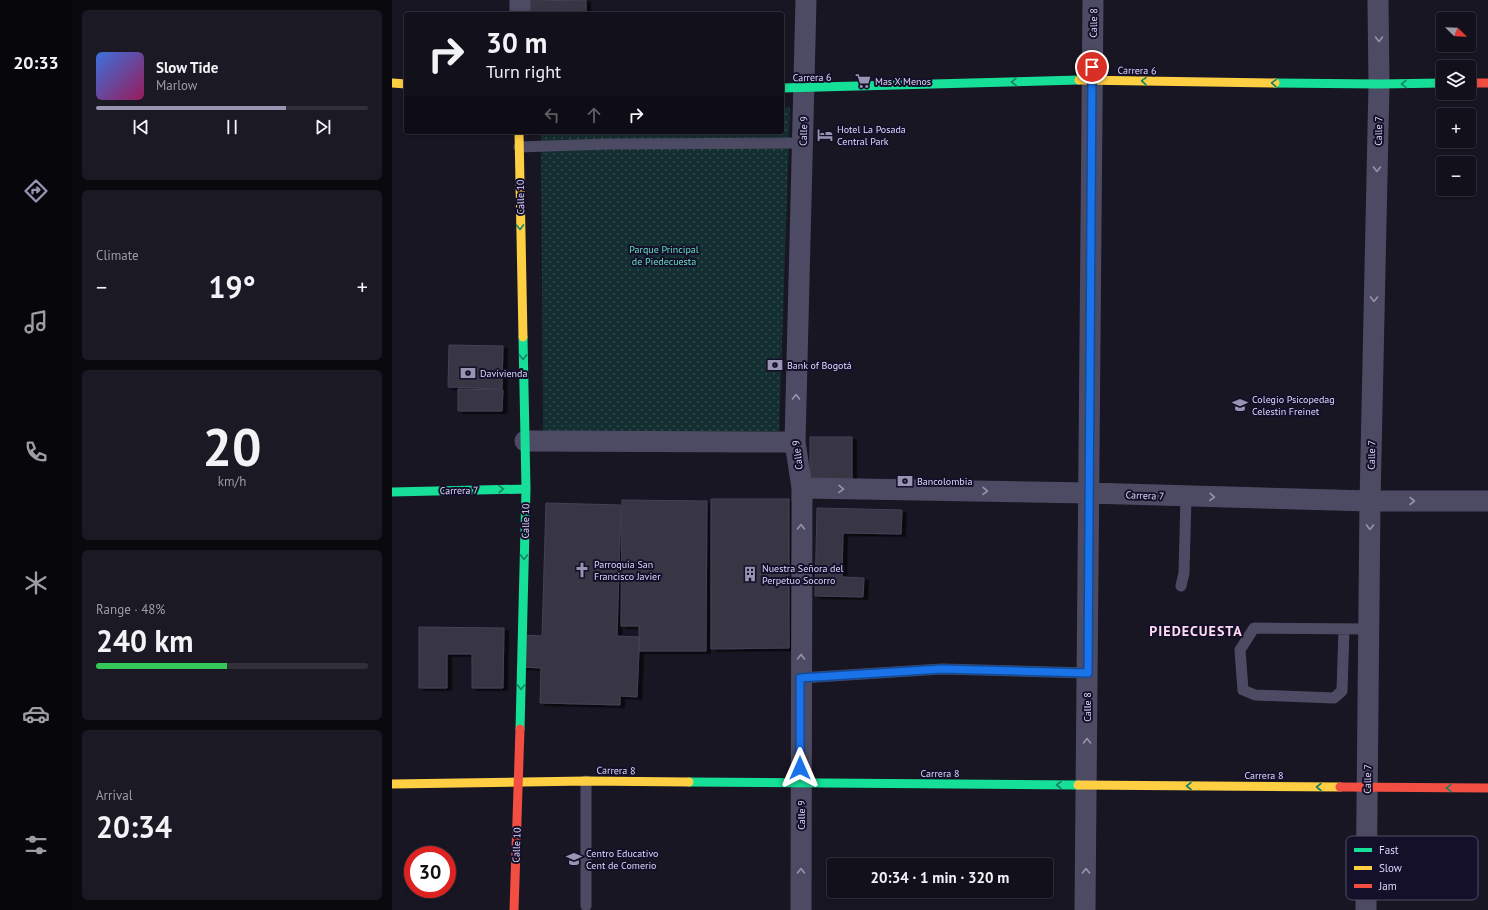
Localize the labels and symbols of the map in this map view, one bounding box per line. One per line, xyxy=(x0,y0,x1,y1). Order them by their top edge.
street label: Calle 8 xyxy=(1087,8,1100,38)
north arrow xyxy=(1436,12,1476,52)
one-way arrow xyxy=(1374,36,1383,42)
pin xyxy=(1075,50,1109,84)
street label: Carrera 6 xyxy=(1117,64,1157,77)
street label: Carrera 6 xyxy=(792,71,832,84)
supermarket icon: Mas X Menos xyxy=(854,72,872,90)
place label: Mas X Menos xyxy=(875,75,931,88)
one-way arrow xyxy=(1141,77,1147,85)
one-way arrow xyxy=(1011,78,1017,87)
one-way arrow xyxy=(1271,79,1277,87)
one-way arrow xyxy=(1401,80,1407,88)
street label: Calle 9 xyxy=(796,116,811,146)
street label: Calle 7 xyxy=(1372,116,1385,146)
place label: Hotel La Posada Central Park xyxy=(837,123,906,148)
hotel icon: Hotel La Posada Central Park xyxy=(816,126,834,144)
one-way arrow xyxy=(1373,166,1381,172)
street label: Calle 10 xyxy=(514,179,527,215)
one-way arrow xyxy=(516,224,525,230)
park label: Parque Principal de Piedecuesta xyxy=(629,243,699,268)
one-way arrow xyxy=(1370,296,1378,302)
one-way arrow xyxy=(519,354,527,360)
bank icon: Bank of Bogotá xyxy=(766,356,784,374)
place label: Bank of Bogotá xyxy=(787,359,852,372)
bank icon: Davivienda xyxy=(459,364,477,382)
place label: Davivienda xyxy=(480,367,527,380)
place label: Colegio Psicopedag Celestin Freinet xyxy=(1252,393,1335,418)
one-way arrow xyxy=(792,394,800,400)
school or university icon: Colegio Psicopedag Celestin Freinet xyxy=(1231,396,1249,414)
street label: Calle 9 xyxy=(789,439,806,470)
street label: Calle 7 xyxy=(1365,440,1378,470)
bank icon: Bancolombia xyxy=(896,472,914,490)
place label: Bancolombia xyxy=(917,475,972,488)
street label: Carrera 7 xyxy=(439,484,479,497)
one-way arrow xyxy=(838,484,844,493)
one-way arrow xyxy=(498,485,504,493)
one-way arrow xyxy=(982,487,988,495)
street label: Carrera 7 xyxy=(1125,488,1165,503)
one-way arrow xyxy=(1209,492,1215,501)
one-way arrow xyxy=(1409,497,1415,505)
street label: Calle 10 xyxy=(519,503,532,539)
one-way arrow xyxy=(797,524,805,530)
one-way arrow xyxy=(1366,524,1374,530)
one-way arrow xyxy=(520,554,528,560)
place label: Parroquia San Francisco Javier xyxy=(594,558,661,583)
church icon: Parroquia San Francisco Javier xyxy=(573,561,591,579)
place label: Nuestra Señora del Perpetuo Socorro xyxy=(762,562,844,587)
building icon: Nuestra Señora del Perpetuo Socorro xyxy=(741,565,759,583)
district label: PIEDECUESTA xyxy=(1149,622,1243,640)
one-way arrow xyxy=(797,654,805,660)
one-way arrow xyxy=(517,684,525,690)
street label: Calle 8 xyxy=(1081,692,1094,722)
one-way arrow xyxy=(1083,738,1091,744)
position arrow xyxy=(779,747,821,789)
street label: Carrera 8 xyxy=(596,764,636,777)
street label: Calle 7 xyxy=(1361,764,1374,794)
street label: Carrera 8 xyxy=(921,767,959,780)
street label: Carrera 8 xyxy=(1245,769,1283,782)
one-way arrow xyxy=(1056,781,1062,789)
one-way arrow xyxy=(1186,782,1192,790)
one-way arrow xyxy=(1316,783,1322,791)
one-way arrow xyxy=(1446,784,1452,792)
street label: Calle 9 xyxy=(795,800,808,830)
street label: Calle 10 xyxy=(509,827,524,863)
legend xyxy=(1346,836,1478,900)
text: Fast xyxy=(1379,843,1399,857)
speed limit sign: 30 xyxy=(404,846,456,898)
place label: Centro Educativo Cent de Comerio xyxy=(586,847,658,872)
school or university icon: Centro Educativo Cent de Comerio xyxy=(565,850,583,868)
text: Slow xyxy=(1379,861,1402,875)
one-way arrow xyxy=(797,868,805,874)
one-way arrow xyxy=(1082,868,1090,874)
text: Jam xyxy=(1378,879,1397,893)

